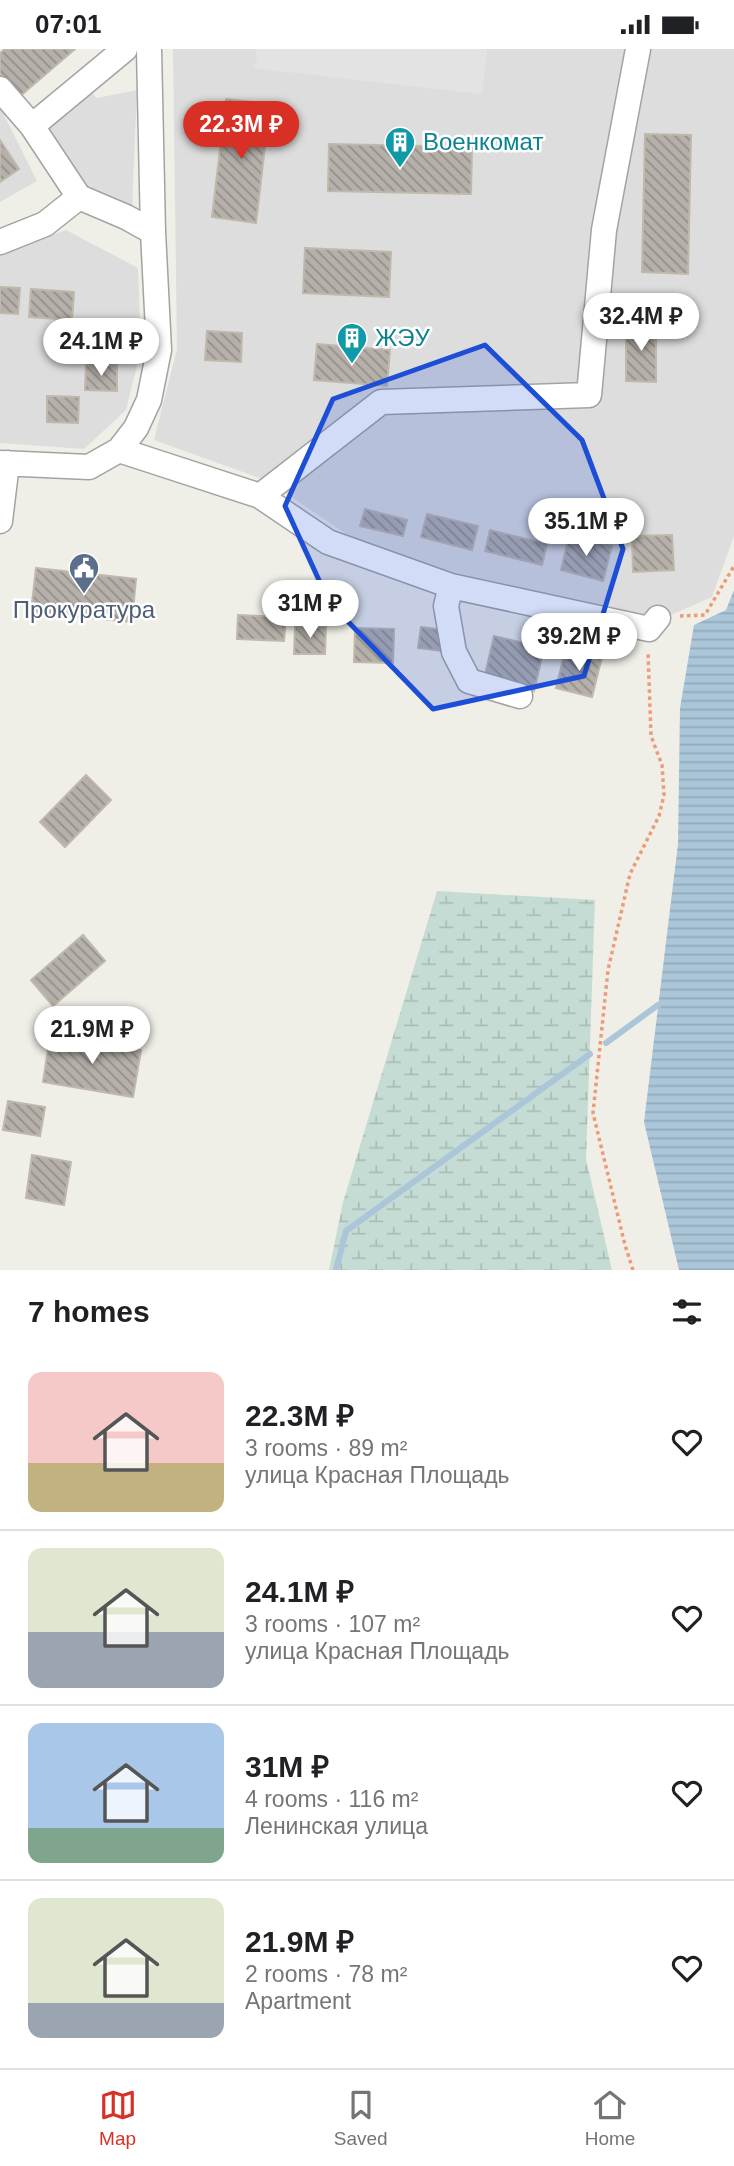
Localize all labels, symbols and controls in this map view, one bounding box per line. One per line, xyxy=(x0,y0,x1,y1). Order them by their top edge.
text: 07:01 xyxy=(35,9,102,39)
pin: 22.3M ₽ xyxy=(176,101,306,161)
text: 22.3M ₽ xyxy=(199,111,283,137)
building icon: Военкомат xyxy=(383,125,417,169)
place label: Военкомат xyxy=(423,128,543,155)
pin: 32.4M ₽ xyxy=(576,293,706,353)
text: 32.4M ₽ xyxy=(599,303,683,329)
pin: 24.1M ₽ xyxy=(36,319,166,378)
building icon: ЖЭУ xyxy=(335,321,369,365)
place label: ЖЭУ xyxy=(375,324,430,351)
text: 24.1M ₽ xyxy=(59,328,143,354)
pin: 35.1M ₽ xyxy=(521,498,651,558)
text: 35.1M ₽ xyxy=(544,508,628,534)
public building icon: Прокуратура xyxy=(67,551,101,595)
pin: 31M ₽ xyxy=(261,581,359,640)
text: 31M ₽ xyxy=(278,590,342,616)
place label: Прокуратура xyxy=(13,596,156,623)
pin: 39.2M ₽ xyxy=(514,613,644,673)
text: 39.2M ₽ xyxy=(537,623,621,649)
pin: 21.9M ₽ xyxy=(27,1007,157,1066)
text: 21.9M ₽ xyxy=(50,1016,134,1042)
icon: filters xyxy=(668,1293,706,1331)
text: 7 homes xyxy=(28,1295,150,1328)
text: 22.3M ₽ xyxy=(245,1399,354,1432)
icon: home xyxy=(84,1400,168,1484)
icon: heart xyxy=(668,1423,706,1461)
text: 3 rooms · 89 m² xyxy=(245,1435,407,1461)
text: улица Красная Площадь xyxy=(245,1462,510,1488)
text: 24.1M ₽ xyxy=(245,1575,354,1608)
icon: home xyxy=(84,1576,168,1660)
icon: heart xyxy=(668,1599,706,1637)
text: 3 rooms · 107 m² xyxy=(245,1611,420,1637)
text: улица Красная Площадь xyxy=(245,1638,510,1664)
text: 31M ₽ xyxy=(245,1750,329,1783)
icon: home xyxy=(84,1751,168,1835)
icon: heart xyxy=(668,1774,706,1812)
text: 4 rooms · 116 m² xyxy=(245,1786,418,1812)
text: Ленинская улица xyxy=(245,1813,428,1839)
text: 21.9M ₽ xyxy=(245,1925,354,1958)
icon: home xyxy=(84,1926,168,2010)
icon: heart xyxy=(668,1949,706,1987)
text: 2 rooms · 78 m² xyxy=(245,1961,407,1987)
text: Apartment xyxy=(245,1988,351,2014)
tab: Map xyxy=(99,2086,137,2150)
tab: Saved xyxy=(334,2086,388,2150)
tab: Home xyxy=(585,2086,635,2150)

